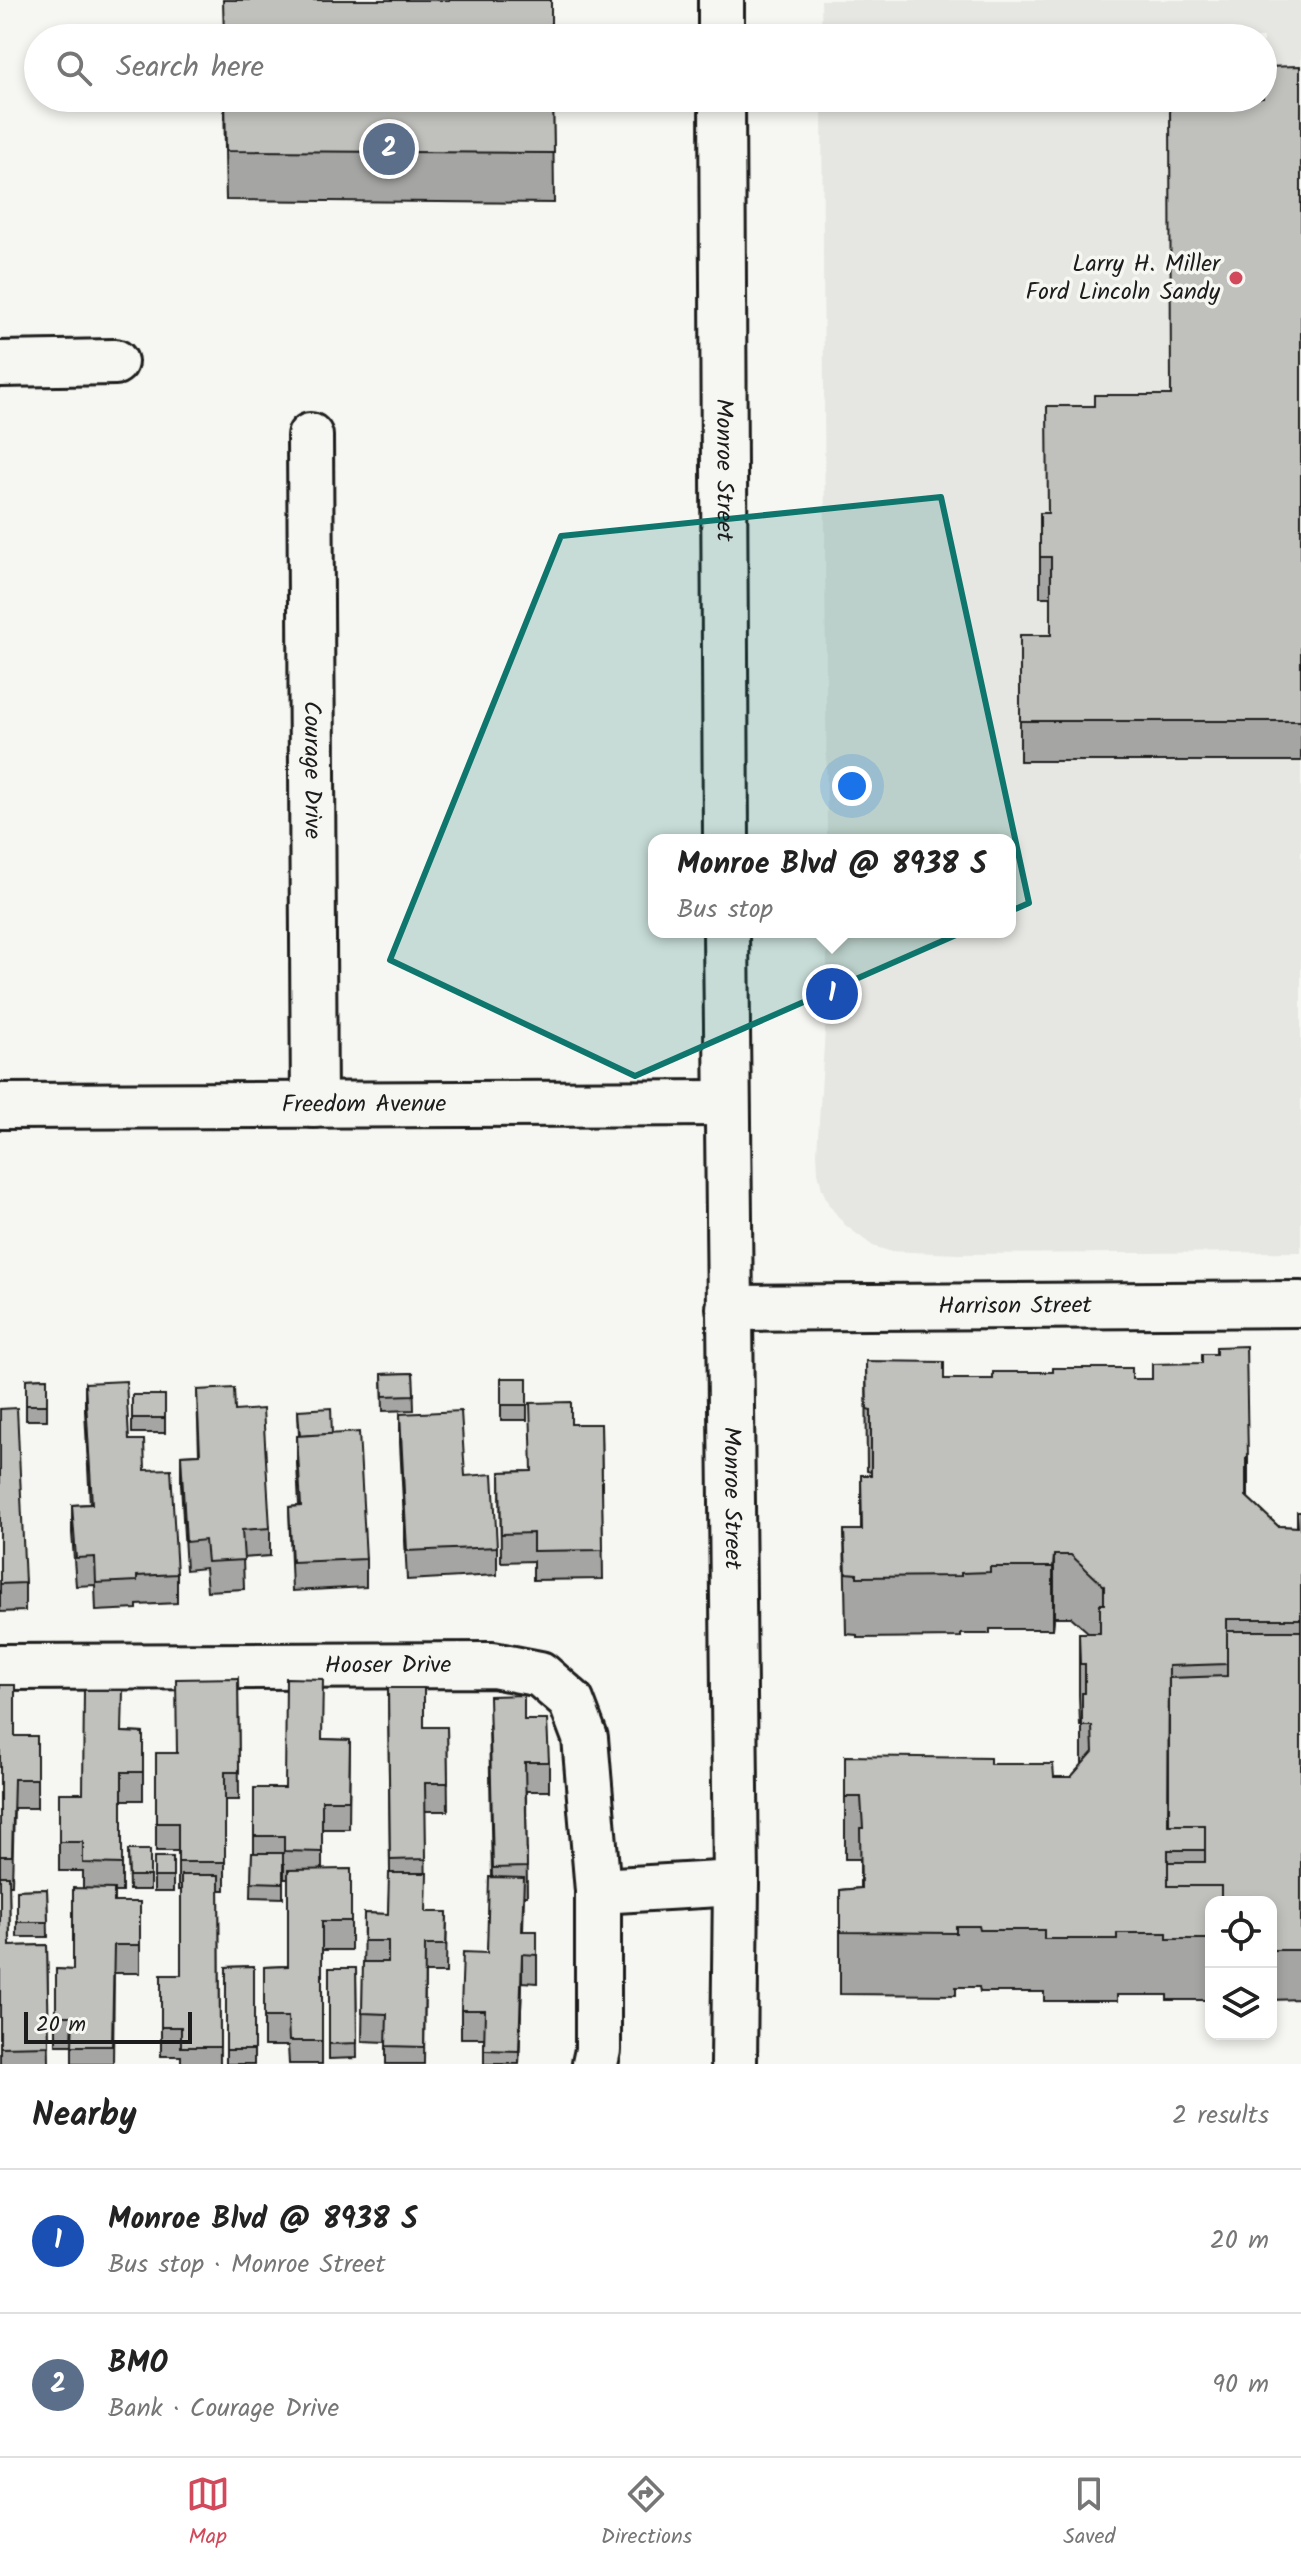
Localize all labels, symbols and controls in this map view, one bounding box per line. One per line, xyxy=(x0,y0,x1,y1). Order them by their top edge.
search box xyxy=(24,24,1277,112)
text: Search here xyxy=(116,44,264,92)
icon: search xyxy=(52,46,96,90)
pin: 2 xyxy=(363,119,415,179)
place label: Larry H. Miller Ford Lincoln Sandy xyxy=(1026,245,1222,312)
marker: Larry H. Miller Ford Lincoln Sandy xyxy=(1227,269,1245,287)
street label: Monroe Street xyxy=(704,398,744,542)
street label: Courage Drive xyxy=(292,701,332,839)
your location xyxy=(832,766,872,806)
popup xyxy=(648,834,1016,938)
text: Monroe Blvd @ 8938 S xyxy=(677,841,987,889)
text: Bus stop xyxy=(677,889,773,931)
pin: 1 xyxy=(806,964,858,1024)
street label: Freedom Avenue xyxy=(282,1085,446,1124)
street label: Harrison Street xyxy=(938,1286,1093,1326)
street label: Monroe Street xyxy=(712,1426,752,1570)
street label: Hooser Drive xyxy=(325,1646,452,1685)
map controls xyxy=(1205,1896,1277,2040)
button: locate xyxy=(1205,1896,1277,1968)
button: layers xyxy=(1205,1968,1277,2040)
scale bar xyxy=(24,2008,192,2044)
text: 20 m xyxy=(36,2008,86,2043)
text: Nearby xyxy=(32,2089,137,2143)
text: 2 results xyxy=(1172,2095,1269,2137)
text: Monroe Blvd @ 8938 S xyxy=(108,2196,418,2244)
text: 1 xyxy=(54,2220,62,2262)
text: 20 m xyxy=(1210,2220,1269,2262)
text: Bus stop · Monroe Street xyxy=(108,2244,386,2286)
text: BMO xyxy=(108,2340,168,2388)
text: 2 xyxy=(50,2364,66,2406)
text: 90 m xyxy=(1212,2364,1269,2406)
text: Bank · Courage Drive xyxy=(108,2388,339,2430)
tab: Map xyxy=(186,2472,230,2555)
tab: Directions xyxy=(601,2472,692,2555)
tab: Saved xyxy=(1063,2472,1115,2555)

